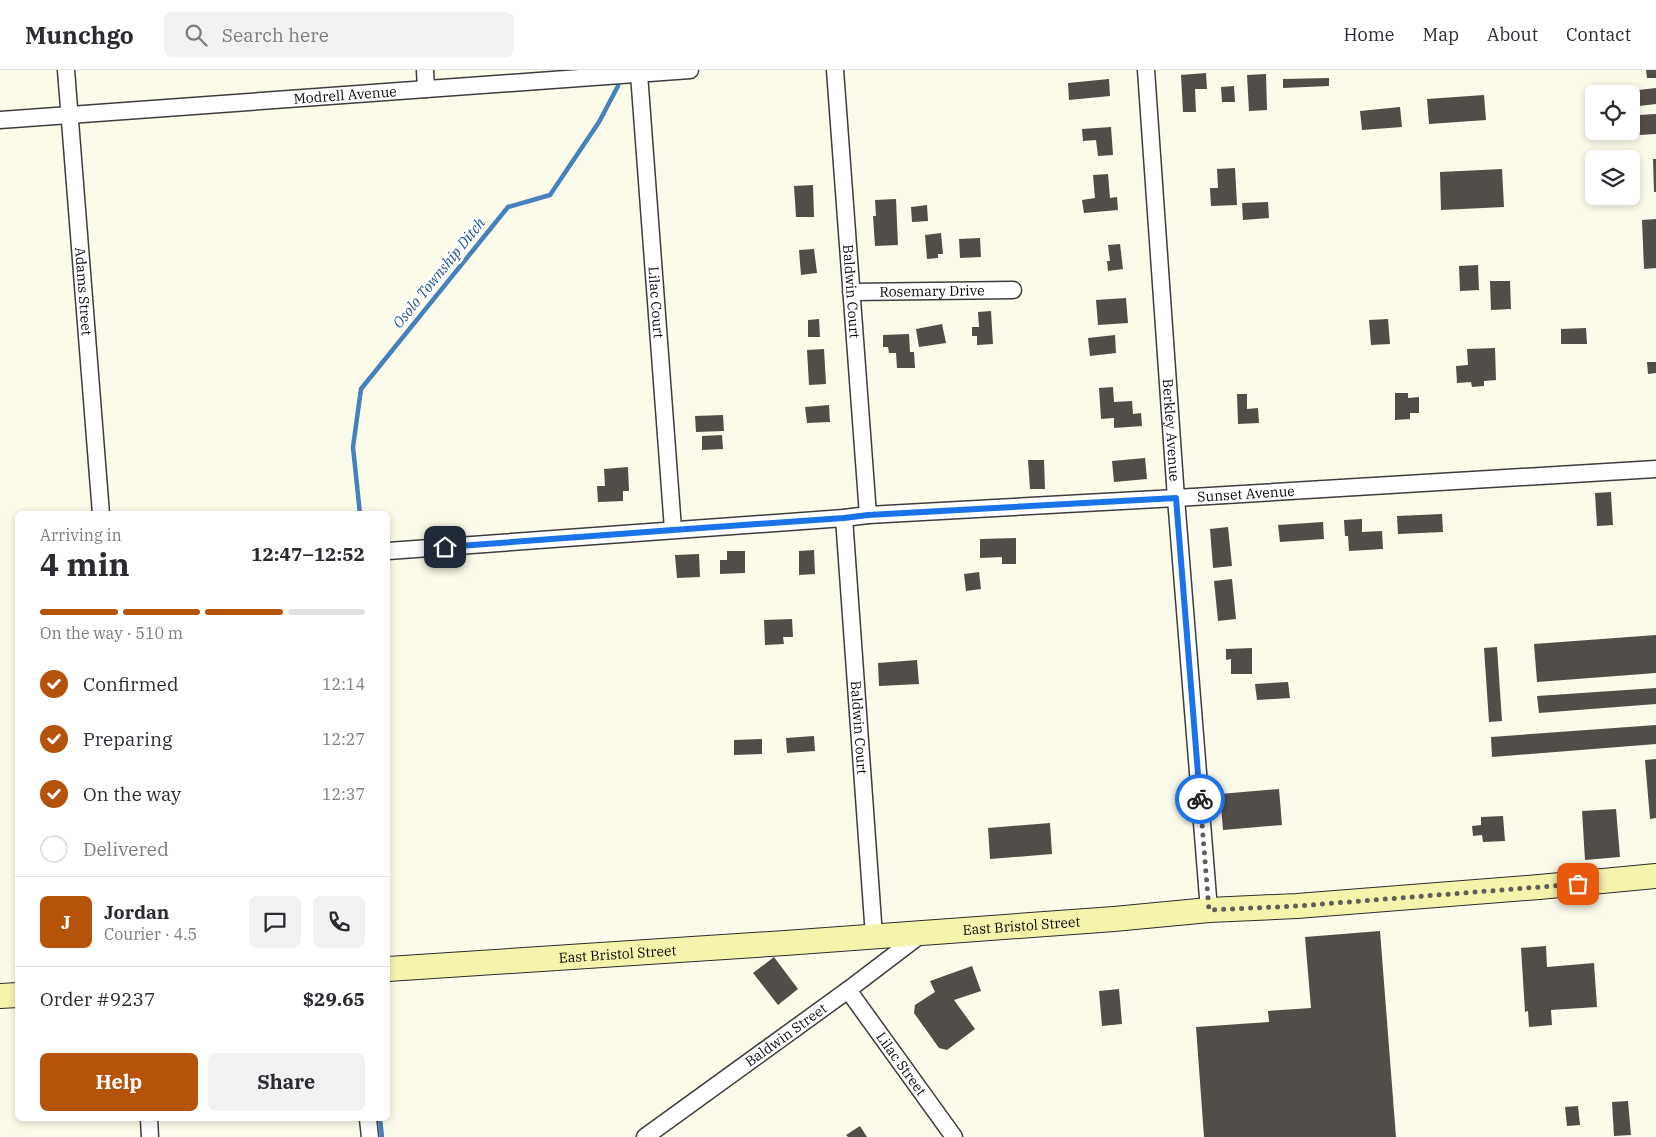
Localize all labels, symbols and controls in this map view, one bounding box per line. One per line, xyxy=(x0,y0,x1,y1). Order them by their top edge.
search box xyxy=(164,12,514,57)
text: Munchgo xyxy=(25,19,134,51)
icon: search xyxy=(182,21,210,49)
text: Search here xyxy=(222,23,329,47)
text: Home xyxy=(1343,23,1395,46)
text: Map xyxy=(1423,23,1459,46)
text: About xyxy=(1487,23,1538,46)
text: Contact xyxy=(1566,23,1631,46)
street label: Modrell Avenue xyxy=(293,82,397,108)
map controls xyxy=(1585,85,1640,205)
button: locate xyxy=(1585,85,1640,140)
button: layers xyxy=(1585,150,1640,205)
water label: Osolo Township Ditch xyxy=(388,213,489,332)
street label: Baldwin Court xyxy=(839,244,864,339)
street label: Adams Street xyxy=(71,246,96,336)
street label: Lilac Court xyxy=(644,266,668,339)
street label: Rosemary Drive xyxy=(879,281,985,301)
street label: Berkley Avenue xyxy=(1159,378,1184,482)
street label: Sunset Avenue xyxy=(1197,482,1295,506)
text: Arriving in xyxy=(40,525,122,545)
pin xyxy=(424,526,466,568)
icon: home xyxy=(431,533,459,561)
text: 12:47–12:52 xyxy=(251,542,365,566)
text: 4 min xyxy=(40,543,130,585)
text: On the way · 510 m xyxy=(40,623,183,643)
icon: check xyxy=(40,670,68,698)
text: Confirmed xyxy=(83,672,178,696)
text: 12:14 xyxy=(322,674,365,694)
street label: Baldwin Court xyxy=(847,680,871,775)
icon: check xyxy=(40,725,68,753)
text: Preparing xyxy=(83,727,172,751)
text: 12:27 xyxy=(322,729,365,749)
courier xyxy=(1175,774,1225,824)
icon: check xyxy=(40,780,68,808)
text: On the way xyxy=(83,782,181,806)
text: 12:37 xyxy=(322,784,365,804)
icon: bike xyxy=(1186,785,1214,813)
text: Delivered xyxy=(83,837,169,861)
pin xyxy=(1557,863,1599,905)
icon: bag xyxy=(1564,870,1592,898)
button: chat xyxy=(249,896,301,948)
button: phone xyxy=(313,896,365,948)
text: Jordan xyxy=(104,900,169,924)
text: J xyxy=(61,910,71,934)
street label: East Bristol Street xyxy=(962,912,1081,939)
text: Courier · 4.5 xyxy=(104,924,197,944)
street label: East Bristol Street xyxy=(558,941,677,967)
text: Order #9237 xyxy=(40,987,155,1011)
text: $29.65 xyxy=(303,987,365,1011)
street label: Baldwin Street xyxy=(742,999,830,1071)
street label: Lilac Street xyxy=(872,1028,930,1099)
button: Help xyxy=(40,1053,198,1111)
button: Share xyxy=(208,1053,365,1111)

